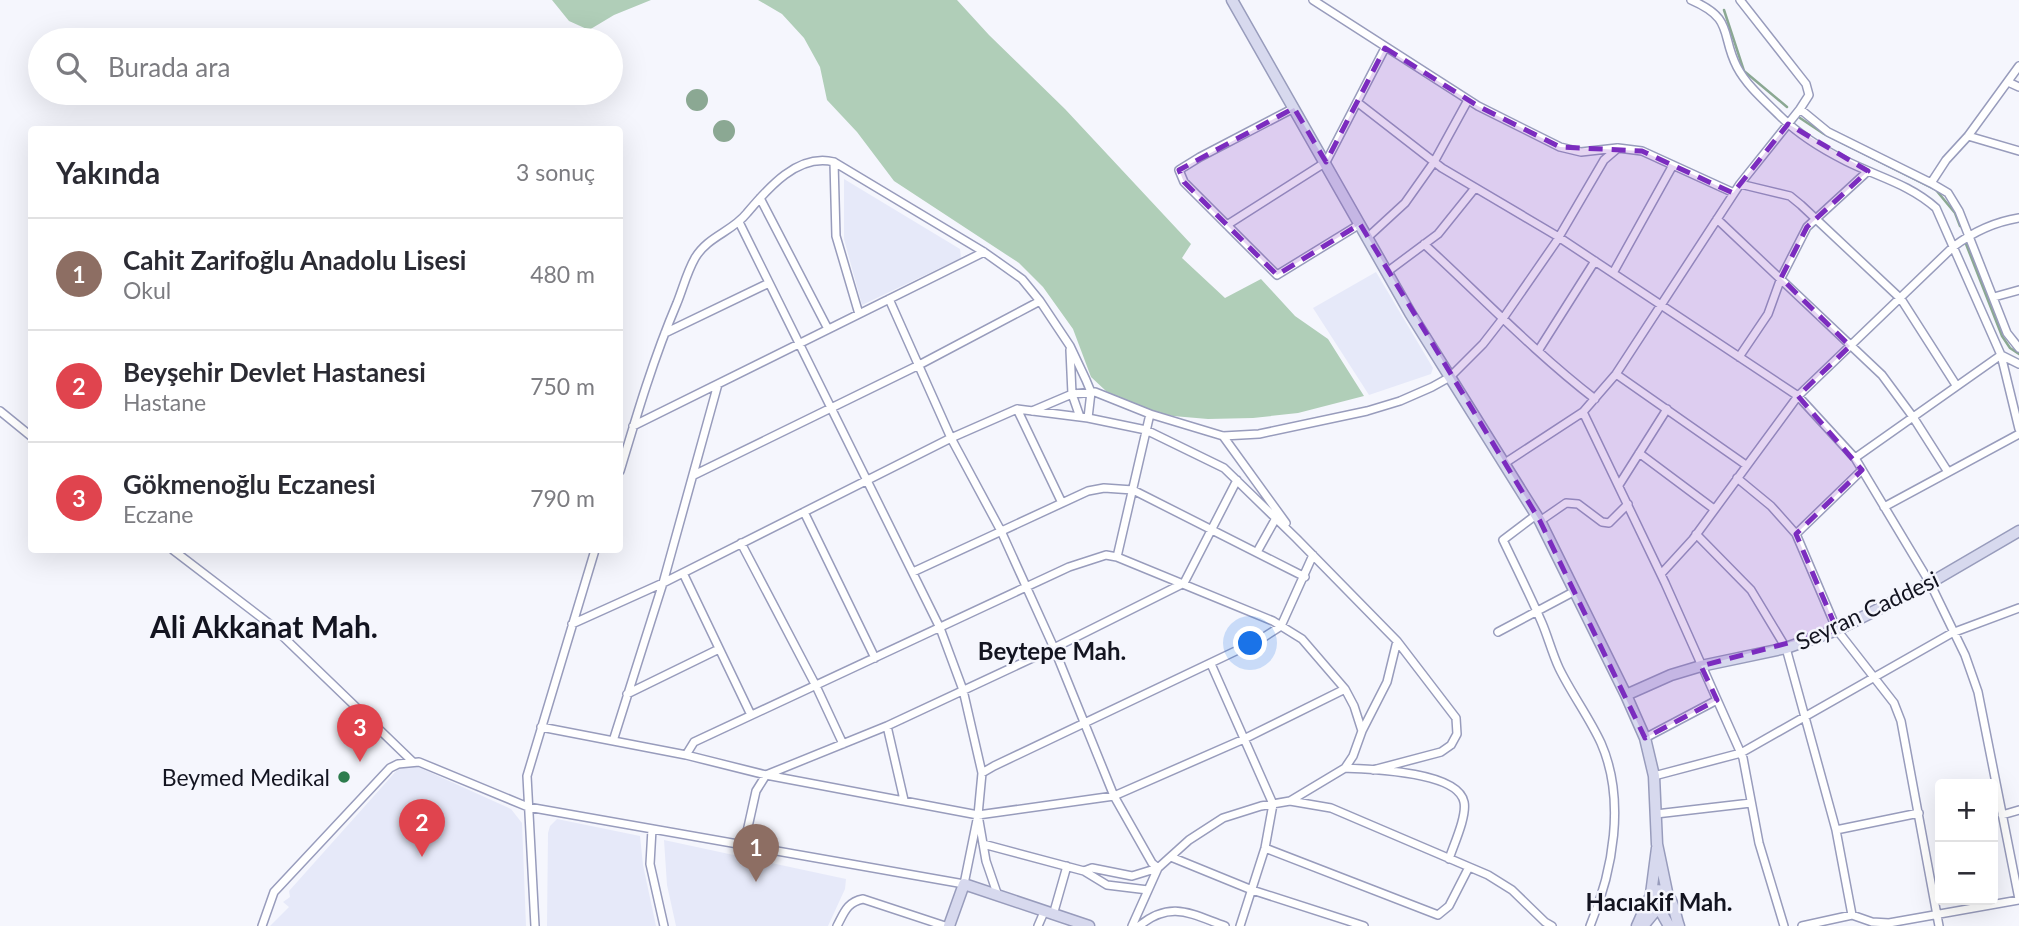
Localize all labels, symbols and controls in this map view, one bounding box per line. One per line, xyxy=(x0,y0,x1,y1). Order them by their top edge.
search box xyxy=(28,28,623,105)
icon: search xyxy=(52,48,90,86)
text: Burada ara xyxy=(108,51,230,83)
text: Yakında xyxy=(56,154,160,190)
text: 3 sonuç xyxy=(516,158,595,186)
text: Cahit Zarifoğlu Anadolu Lisesi xyxy=(123,244,466,276)
text: 1 xyxy=(72,260,86,288)
text: 480 m xyxy=(530,260,595,288)
text: Okul xyxy=(123,276,171,304)
text: Beyşehir Devlet Hastanesi xyxy=(123,356,426,388)
text: 2 xyxy=(72,372,86,400)
text: 750 m xyxy=(530,372,595,400)
text: Hastane xyxy=(123,388,206,416)
text: Gökmenoğlu Eczanesi xyxy=(123,468,376,500)
text: 3 xyxy=(72,484,86,512)
text: 790 m xyxy=(530,484,595,512)
text: Eczane xyxy=(123,500,194,528)
street label: Seyran Caddesi xyxy=(1791,565,1943,655)
district label: Ali Akkanat Mah. xyxy=(149,608,378,644)
your location xyxy=(1233,626,1267,660)
district label: Beytepe Mah. xyxy=(978,636,1126,665)
pin: 3 xyxy=(337,704,383,762)
place label: Beymed Medikal xyxy=(162,763,330,791)
marker: Beymed Medikal xyxy=(336,769,352,785)
map controls xyxy=(1935,779,1998,905)
button: + xyxy=(1935,779,1998,842)
pin: 2 xyxy=(399,799,445,857)
pin: 1 xyxy=(733,824,779,882)
button: − xyxy=(1935,842,1998,905)
district label: Hacıakif Mah. xyxy=(1586,887,1732,916)

